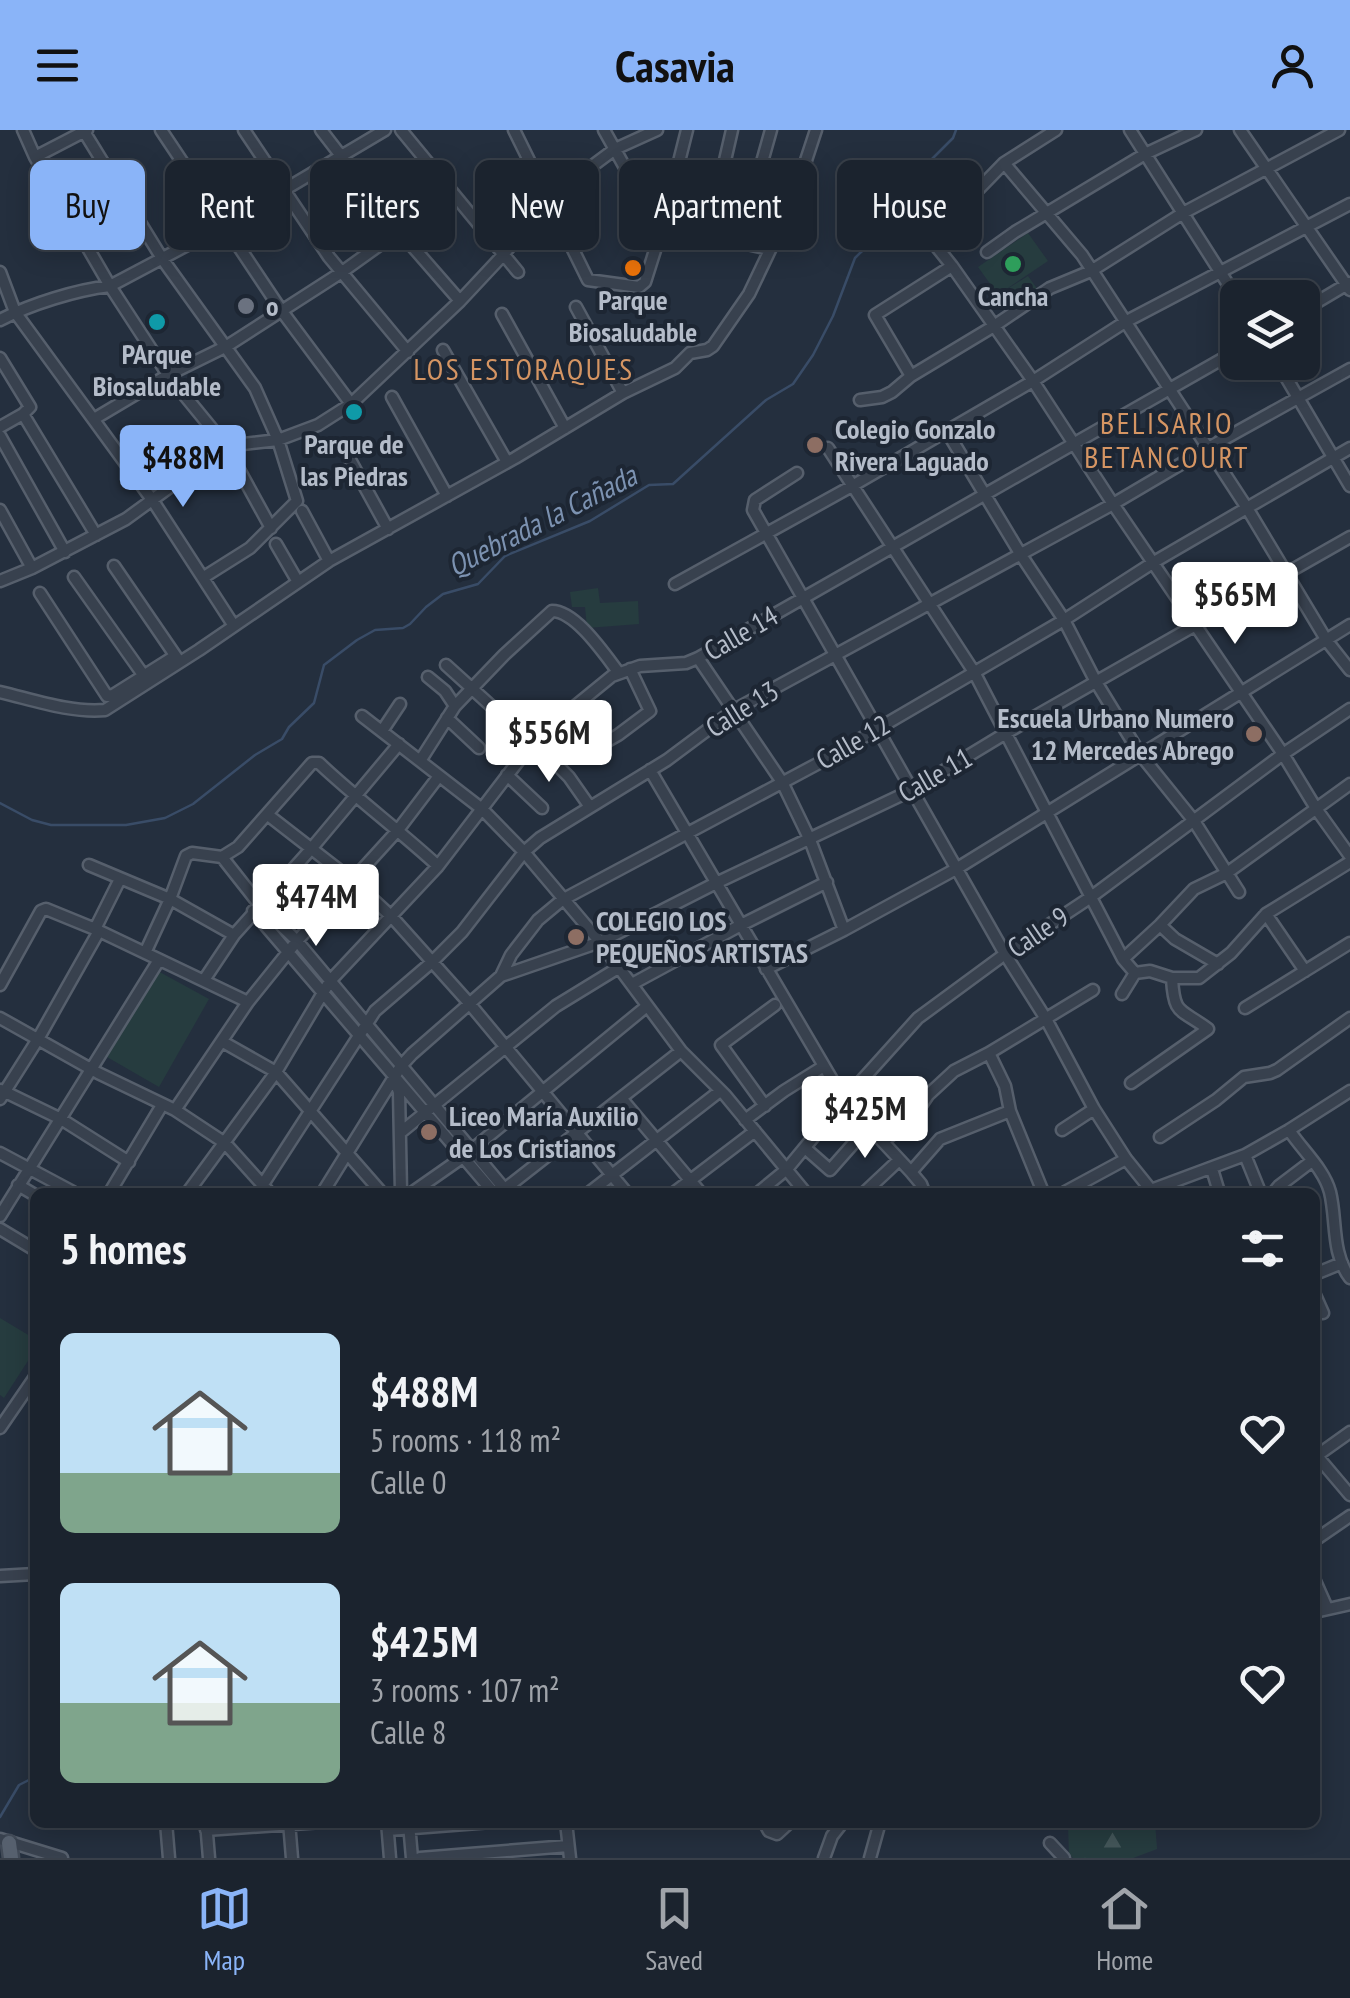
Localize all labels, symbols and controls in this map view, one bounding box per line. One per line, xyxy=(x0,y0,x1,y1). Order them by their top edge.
text: Casavia xyxy=(615,36,735,94)
icon: menu xyxy=(30,38,85,93)
icon: person xyxy=(1265,38,1320,93)
chip: Buy xyxy=(30,160,145,250)
chip: Rent xyxy=(165,160,290,250)
chip: Filters xyxy=(310,160,455,250)
chip: New xyxy=(475,160,599,250)
chip: Apartment xyxy=(619,160,817,250)
chip: House xyxy=(837,160,982,250)
marker: Cancha xyxy=(1002,253,1024,275)
marker: Parque Biosaludable xyxy=(622,257,644,279)
place label: Cancha xyxy=(978,277,1048,314)
map controls xyxy=(1220,280,1320,380)
button: layers xyxy=(1220,280,1320,380)
place label: Parque Biosaludable xyxy=(569,281,697,350)
place label: o xyxy=(266,287,278,324)
marker: o xyxy=(235,295,257,317)
marker: PArque Biosaludable xyxy=(146,311,168,333)
place label: PArque Biosaludable xyxy=(93,335,221,404)
district label: LOS ESTORAQUES xyxy=(414,349,634,388)
marker: Parque de las Piedras xyxy=(343,401,365,423)
district label: BELISARIO BETANCOURT xyxy=(1084,403,1250,476)
place label: Colegio Gonzalo Rivera Laguado xyxy=(835,410,995,479)
pin: $488M xyxy=(113,425,253,510)
place label: Parque de las Piedras xyxy=(300,425,408,494)
marker: Colegio Gonzalo Rivera Laguado xyxy=(804,434,826,456)
text: $488M xyxy=(142,436,224,478)
water label: Quebrada la Cañada xyxy=(440,454,644,584)
pin: $565M xyxy=(1165,562,1305,647)
text: $565M xyxy=(1194,573,1276,615)
street label: Calle 14 xyxy=(697,596,785,668)
street label: Calle 13 xyxy=(698,672,785,745)
place label: Escuela Urbano Numero 12 Mercedes Abrego xyxy=(998,699,1234,768)
pin: $556M xyxy=(479,700,619,785)
street label: Calle 12 xyxy=(809,706,896,777)
text: $556M xyxy=(508,711,590,753)
marker: Escuela Urbano Numero 12 Mercedes Abrego xyxy=(1243,723,1265,745)
street label: Calle 11 xyxy=(891,739,978,810)
pin: $474M xyxy=(246,864,386,949)
text: $474M xyxy=(275,875,357,917)
street label: Calle 9 xyxy=(1000,898,1076,966)
place label: COLEGIO LOS PEQUEÑOS ARTISTAS xyxy=(596,902,808,971)
marker: COLEGIO LOS PEQUEÑOS ARTISTAS xyxy=(565,926,587,948)
pin: $425M xyxy=(795,1076,935,1161)
text: $425M xyxy=(824,1087,906,1129)
place label: Liceo María Auxilio de Los Cristianos xyxy=(449,1097,638,1166)
marker: Liceo María Auxilio de Los Cristianos xyxy=(418,1121,440,1143)
text: 5 homes xyxy=(60,1221,187,1276)
icon: filters xyxy=(1235,1221,1290,1276)
text: $488M xyxy=(370,1364,478,1419)
icon: home xyxy=(140,1373,260,1493)
icon: heart xyxy=(1235,1406,1290,1461)
text: 5 rooms · 118 m² xyxy=(370,1419,561,1461)
text: Calle 0 xyxy=(370,1461,446,1503)
text: $425M xyxy=(370,1614,478,1669)
icon: home xyxy=(140,1623,260,1743)
icon: heart xyxy=(1235,1656,1290,1711)
text: 3 rooms · 107 m² xyxy=(370,1669,560,1711)
text: Calle 8 xyxy=(370,1711,446,1753)
tab: Map xyxy=(197,1881,252,1978)
tab: Saved xyxy=(645,1881,703,1978)
tab: Home xyxy=(1096,1881,1153,1978)

